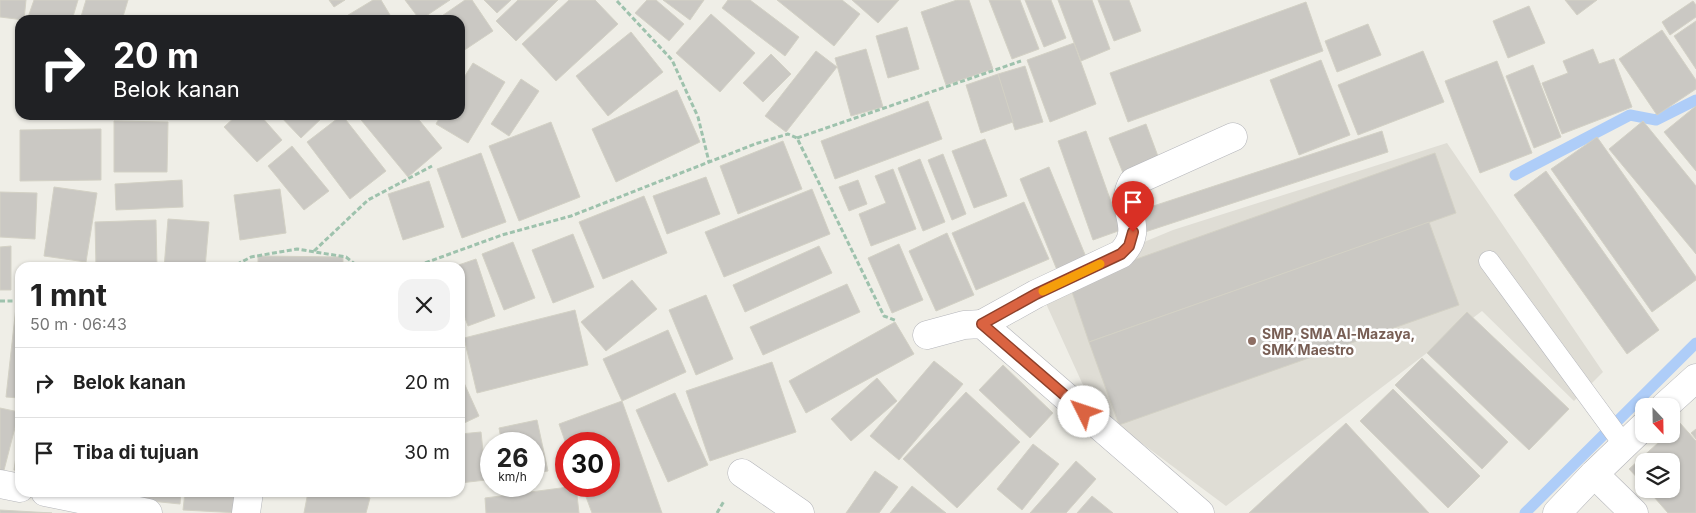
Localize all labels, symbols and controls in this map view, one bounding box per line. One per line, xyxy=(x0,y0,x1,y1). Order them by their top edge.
text: 20 m xyxy=(113,34,199,76)
icon: right xyxy=(30,35,95,100)
text: Belok kanan xyxy=(113,76,240,102)
pin xyxy=(1112,181,1154,232)
icon: arrive xyxy=(1119,188,1147,216)
text: 1 mnt xyxy=(30,277,107,313)
button: close xyxy=(398,279,450,331)
text: 50 m · 06:43 xyxy=(30,314,127,334)
place label: SMP, SMA Al-Mazaya, SMK Maestro xyxy=(1262,325,1415,358)
marker: SMP, SMA Al-Mazaya, SMK Maestro xyxy=(1246,335,1258,347)
icon: right xyxy=(30,369,58,397)
text: Belok kanan xyxy=(73,371,186,394)
text: 20 m xyxy=(404,371,450,394)
position arrow xyxy=(1057,385,1109,437)
north arrow xyxy=(1635,398,1680,442)
map controls xyxy=(1635,398,1680,498)
speed limit sign: 30 xyxy=(555,432,620,497)
icon: arrive xyxy=(30,439,58,467)
text: Tiba di tujuan xyxy=(73,441,199,464)
text: 30 m xyxy=(404,441,450,464)
text: 26 xyxy=(497,443,528,473)
button: layers xyxy=(1635,453,1680,498)
text: km/h xyxy=(498,469,527,484)

